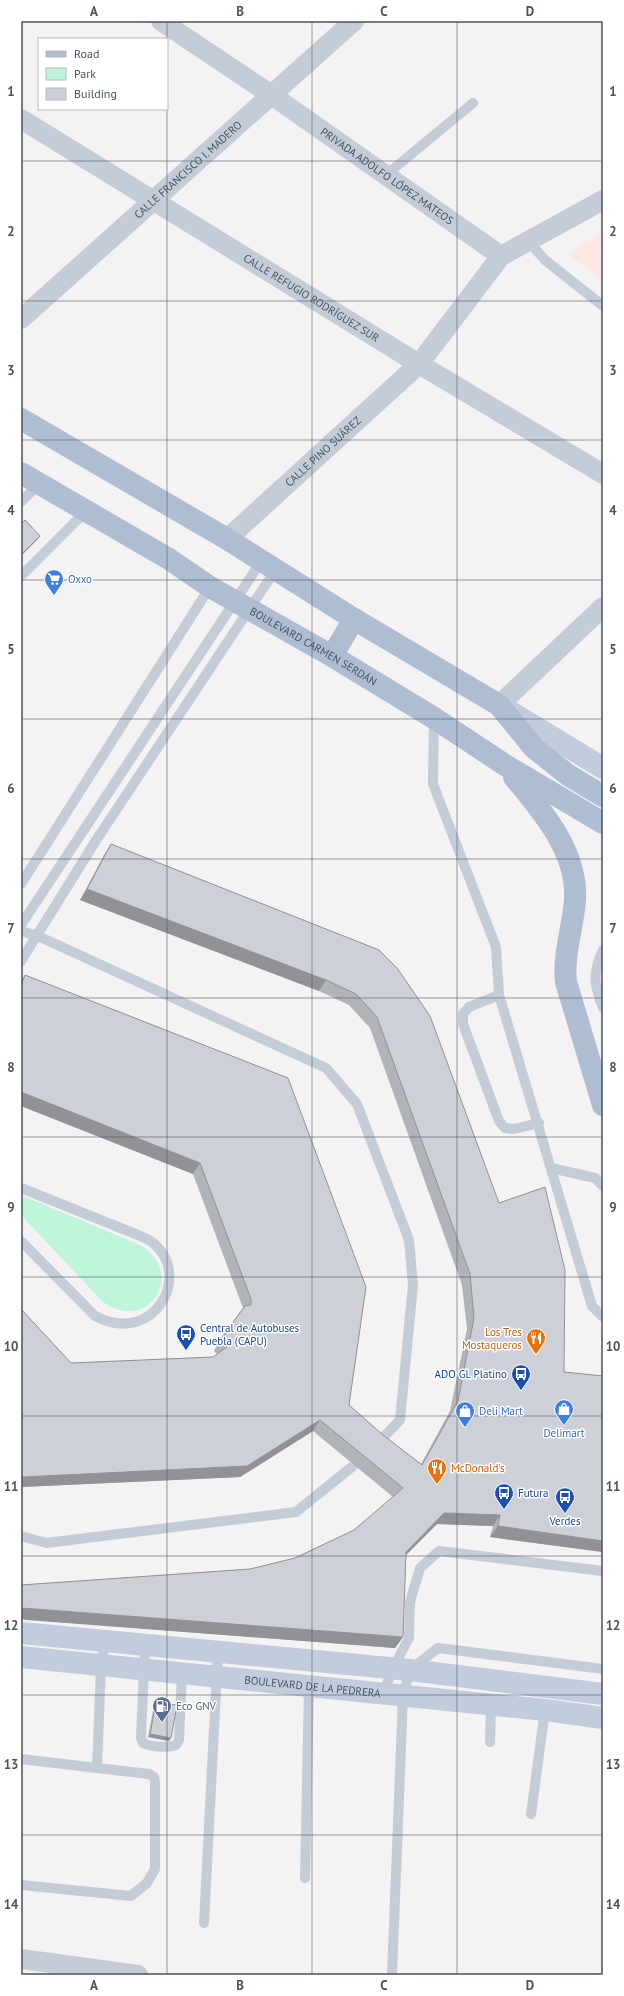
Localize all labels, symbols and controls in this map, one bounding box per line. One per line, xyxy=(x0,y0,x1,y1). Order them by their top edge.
text: A xyxy=(90,3,98,20)
text: B xyxy=(236,3,244,20)
text: C xyxy=(380,3,388,20)
text: D xyxy=(526,3,534,20)
legend xyxy=(38,38,168,110)
text: Road xyxy=(74,46,99,61)
text: Park xyxy=(74,66,96,81)
text: 1 xyxy=(7,83,15,100)
text: 1 xyxy=(609,83,617,100)
text: Building xyxy=(74,86,117,101)
street label: CALLE FRANCISCO I. MADERO xyxy=(131,118,245,221)
street label: PRIVADA ADOLFO LÓPEZ MATEOS xyxy=(318,124,456,228)
text: 2 xyxy=(7,223,15,240)
text: 2 xyxy=(609,223,617,240)
street label: CALLE REFUGIO RODRÍGUEZ SUR xyxy=(241,251,382,345)
text: 3 xyxy=(7,362,15,379)
text: 3 xyxy=(609,362,617,379)
street label: CALLE PINO SUÁREZ xyxy=(282,413,364,490)
text: 4 xyxy=(7,502,15,519)
text: 4 xyxy=(609,502,617,519)
supermarket icon: Oxxo xyxy=(43,568,65,596)
place label: Oxxo xyxy=(68,572,92,586)
street label: BOULEVARD CARMEN SERDÁN xyxy=(247,604,379,689)
text: 5 xyxy=(7,641,15,658)
text: 5 xyxy=(609,641,617,658)
text: 6 xyxy=(7,780,15,797)
text: 6 xyxy=(609,780,617,797)
text: 7 xyxy=(7,920,15,937)
text: 7 xyxy=(609,920,617,937)
text: 8 xyxy=(7,1059,15,1076)
text: 8 xyxy=(609,1059,617,1076)
text: 9 xyxy=(7,1199,15,1216)
text: 9 xyxy=(609,1199,617,1216)
place label: Central de Autobuses Puebla (CAPU) xyxy=(200,1321,300,1348)
bus stop icon: Central de Autobuses Puebla (CAPU) xyxy=(175,1323,197,1351)
place label: Los Tres Mostaqueros xyxy=(462,1325,522,1352)
restaurant icon: Los Tres Mostaqueros xyxy=(525,1327,547,1355)
text: 10 xyxy=(4,1338,18,1355)
text: 10 xyxy=(606,1338,620,1355)
bus stop icon: ADO GL Platino xyxy=(510,1363,532,1391)
place label: ADO GL Platino xyxy=(435,1367,507,1381)
shop icon: Delimart xyxy=(553,1398,575,1426)
shop icon: Deli Mart xyxy=(454,1400,476,1428)
place label: Deli Mart xyxy=(479,1404,523,1418)
place label: Delimart xyxy=(543,1426,585,1440)
restaurant icon: McDonald's xyxy=(426,1457,448,1485)
place label: McDonald's xyxy=(451,1461,505,1475)
text: 11 xyxy=(4,1478,18,1495)
text: 11 xyxy=(606,1478,620,1495)
bus stop icon: Futura xyxy=(493,1482,515,1510)
place label: Futura xyxy=(518,1486,548,1500)
bus stop icon: Verdes xyxy=(554,1486,576,1514)
place label: Verdes xyxy=(548,1514,581,1528)
text: 12 xyxy=(4,1617,18,1634)
text: 12 xyxy=(606,1617,620,1634)
street label: BOULEVARD DE LA PEDRERA xyxy=(244,1673,382,1700)
fuel station icon: Eco GNV xyxy=(151,1695,173,1723)
place label: Eco GNV xyxy=(176,1699,217,1713)
text: 13 xyxy=(4,1756,18,1773)
text: 13 xyxy=(606,1756,620,1773)
text: 14 xyxy=(4,1896,19,1913)
text: 14 xyxy=(606,1896,621,1913)
text: A xyxy=(90,1977,98,1994)
text: B xyxy=(236,1977,244,1994)
text: C xyxy=(380,1977,388,1994)
text: D xyxy=(526,1977,534,1994)

